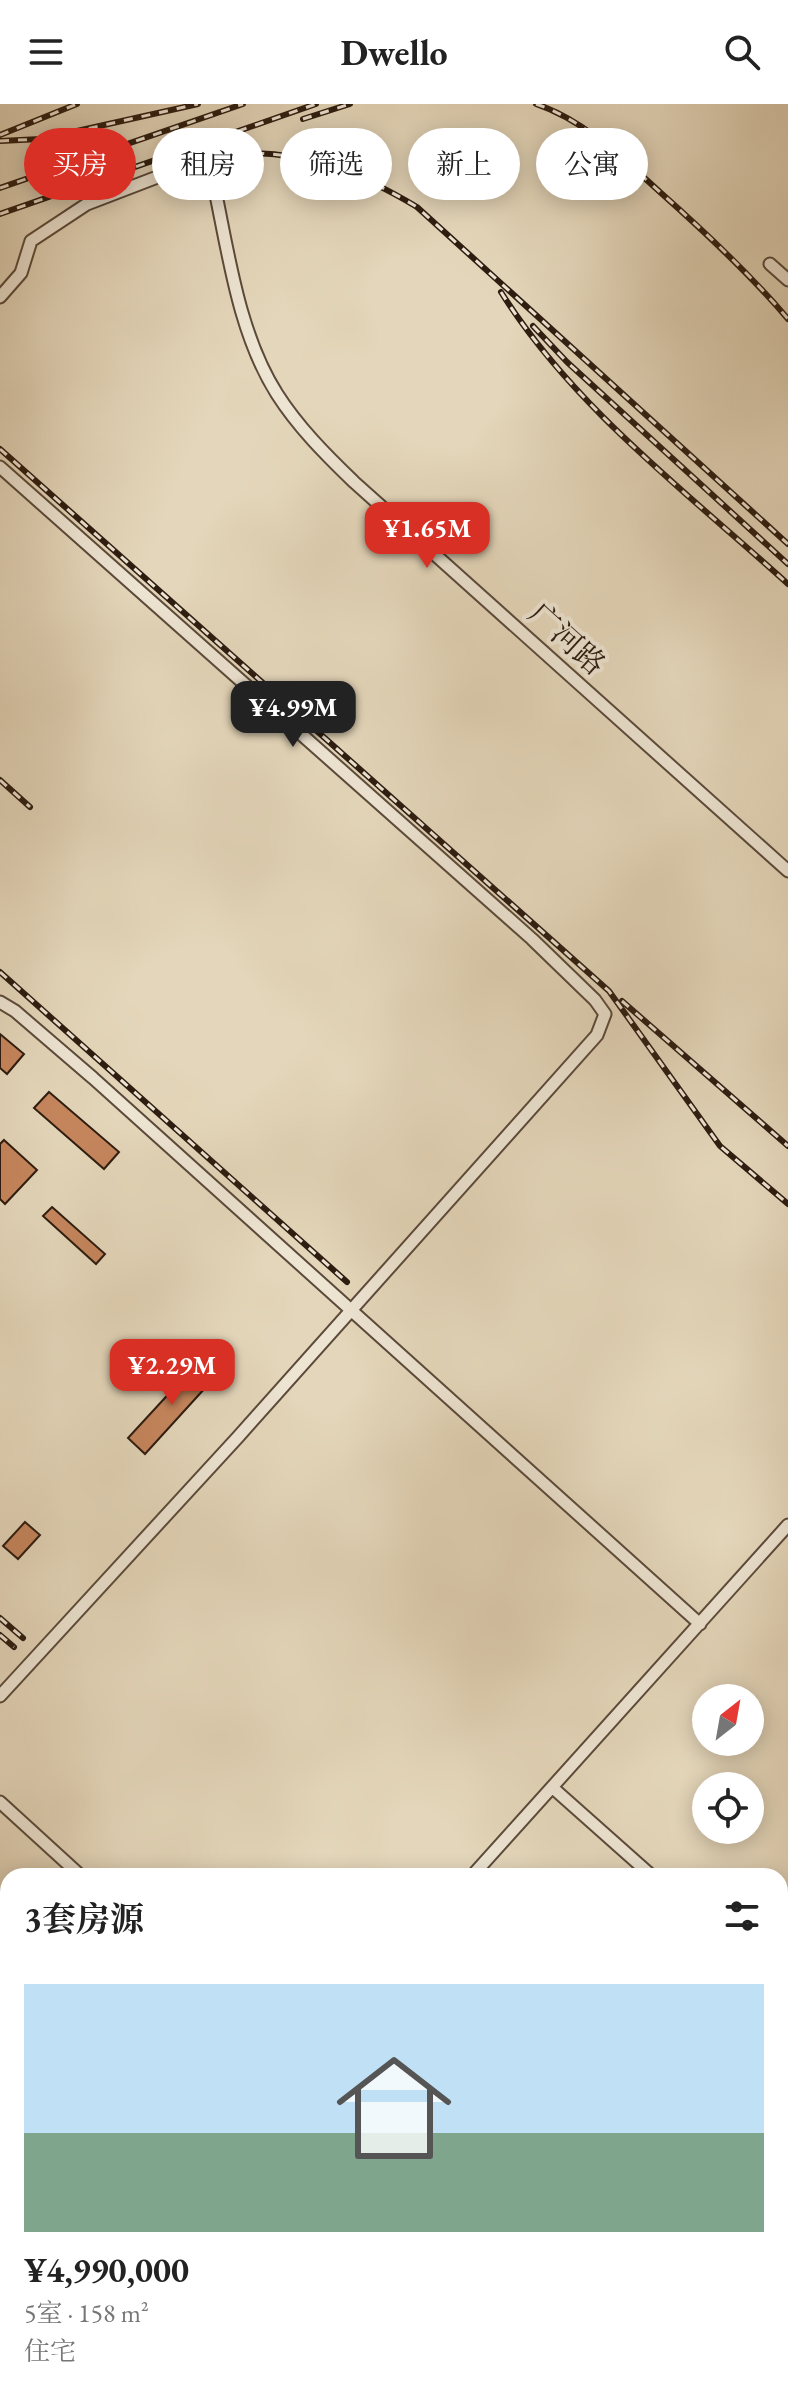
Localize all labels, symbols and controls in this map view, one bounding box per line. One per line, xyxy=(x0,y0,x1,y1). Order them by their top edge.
text: Dwello xyxy=(340,29,448,76)
icon: menu xyxy=(24,30,68,74)
icon: search xyxy=(720,30,764,74)
chip: 买房 xyxy=(24,128,136,200)
chip: 租房 xyxy=(152,128,264,200)
chip: 筛选 xyxy=(280,128,392,200)
chip: 新上 xyxy=(408,128,520,200)
chip: 公寓 xyxy=(536,128,648,200)
pin: ¥1.65M xyxy=(362,502,492,570)
text: ¥1.65M xyxy=(383,511,471,545)
street label: 广河路 xyxy=(521,594,614,683)
pin: ¥4.99M xyxy=(228,681,358,749)
text: ¥4.99M xyxy=(249,690,337,724)
pin: ¥2.29M xyxy=(107,1339,237,1407)
text: ¥2.29M xyxy=(128,1348,216,1382)
north arrow xyxy=(692,1684,764,1756)
map controls xyxy=(692,1684,764,1844)
button: locate xyxy=(692,1772,764,1844)
icon: filters xyxy=(720,1894,764,1938)
text: 3套房源 xyxy=(24,1897,144,1941)
icon: home xyxy=(322,2036,466,2180)
text: ¥4,990,000 xyxy=(24,2248,189,2292)
text: 5室 · 158 m² xyxy=(24,2296,149,2330)
text: 住宅 xyxy=(24,2334,76,2368)

